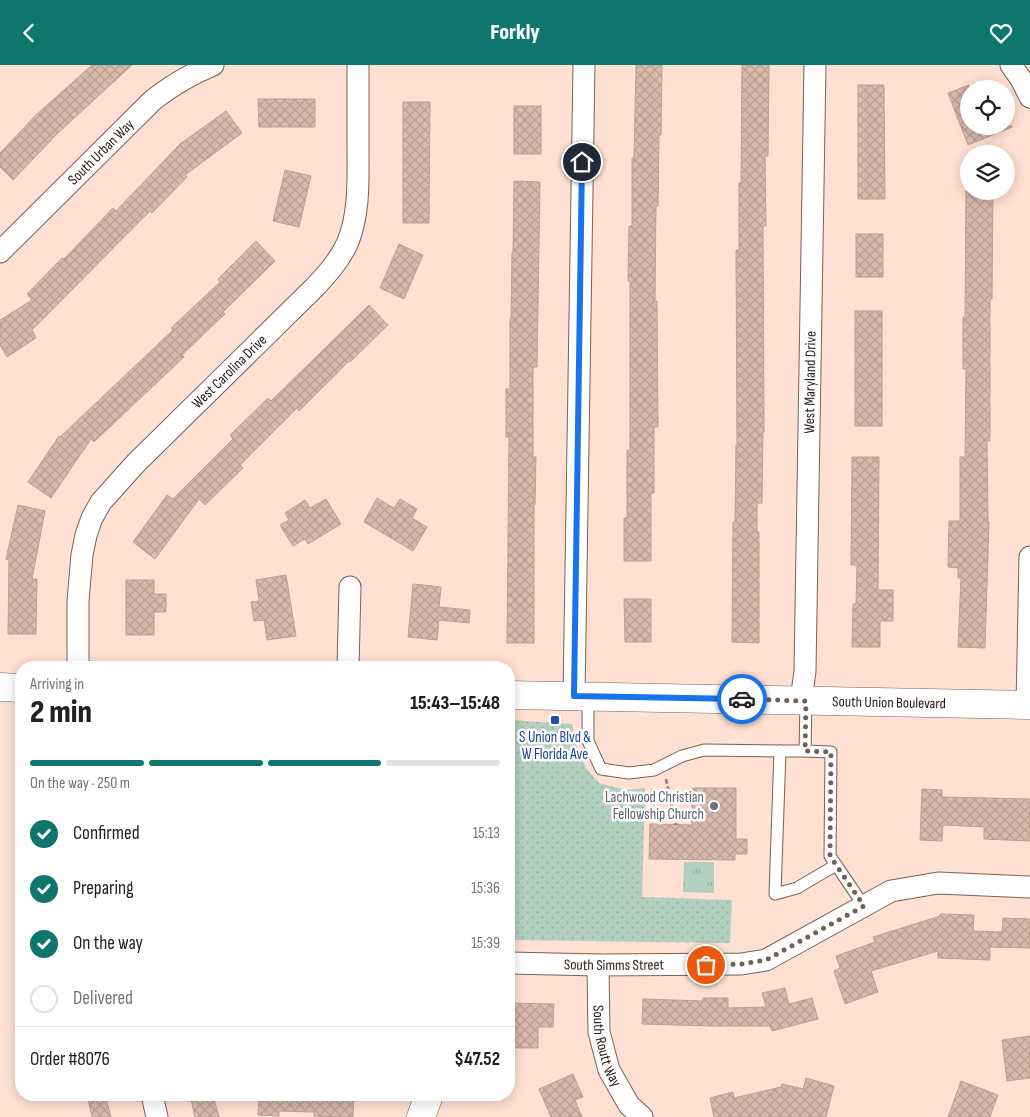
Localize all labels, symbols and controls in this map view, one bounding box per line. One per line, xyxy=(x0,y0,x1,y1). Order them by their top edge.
icon: back xyxy=(15,19,43,47)
text: Forkly xyxy=(490,19,540,46)
icon: heart xyxy=(987,19,1015,47)
map controls xyxy=(960,80,1015,200)
button: locate xyxy=(960,80,1015,135)
street label: South Urban Way xyxy=(64,115,138,189)
pin xyxy=(561,141,603,183)
button: layers xyxy=(960,145,1015,200)
icon: home xyxy=(568,148,596,176)
street label: West Carolina Drive xyxy=(188,331,271,413)
street label: West Maryland Drive xyxy=(800,331,821,434)
courier xyxy=(717,674,767,724)
text: Arriving in xyxy=(30,675,84,694)
icon: car xyxy=(728,685,756,713)
text: 15:43–15:48 xyxy=(410,692,500,715)
street label: South Union Boulevard xyxy=(832,692,946,713)
text: 2 min xyxy=(30,693,92,732)
marker: S Union Blvd & W Florida Ave xyxy=(549,714,561,726)
place label: S Union Blvd & W Florida Ave xyxy=(519,728,591,764)
text: On the way · 250 m xyxy=(30,774,130,793)
place label: Lachwood Christian Fellowship Church xyxy=(605,788,704,824)
marker: Lachwood Christian Fellowship Church xyxy=(708,800,720,812)
icon: check xyxy=(30,820,58,848)
text: Confirmed xyxy=(73,822,140,845)
text: 15:13 xyxy=(473,824,500,843)
icon: check xyxy=(30,875,58,903)
text: Preparing xyxy=(73,877,134,900)
text: 15:36 xyxy=(471,879,500,898)
icon: check xyxy=(30,930,58,958)
text: On the way xyxy=(73,932,143,955)
text: 15:39 xyxy=(471,934,500,953)
pin xyxy=(685,944,727,986)
icon: bag xyxy=(692,951,720,979)
street label: South Simms Street xyxy=(564,955,665,975)
text: Delivered xyxy=(73,987,133,1010)
street label: South Routt Way xyxy=(589,1005,626,1090)
text: Order #8076 xyxy=(30,1048,110,1071)
text: $47.52 xyxy=(454,1048,500,1071)

